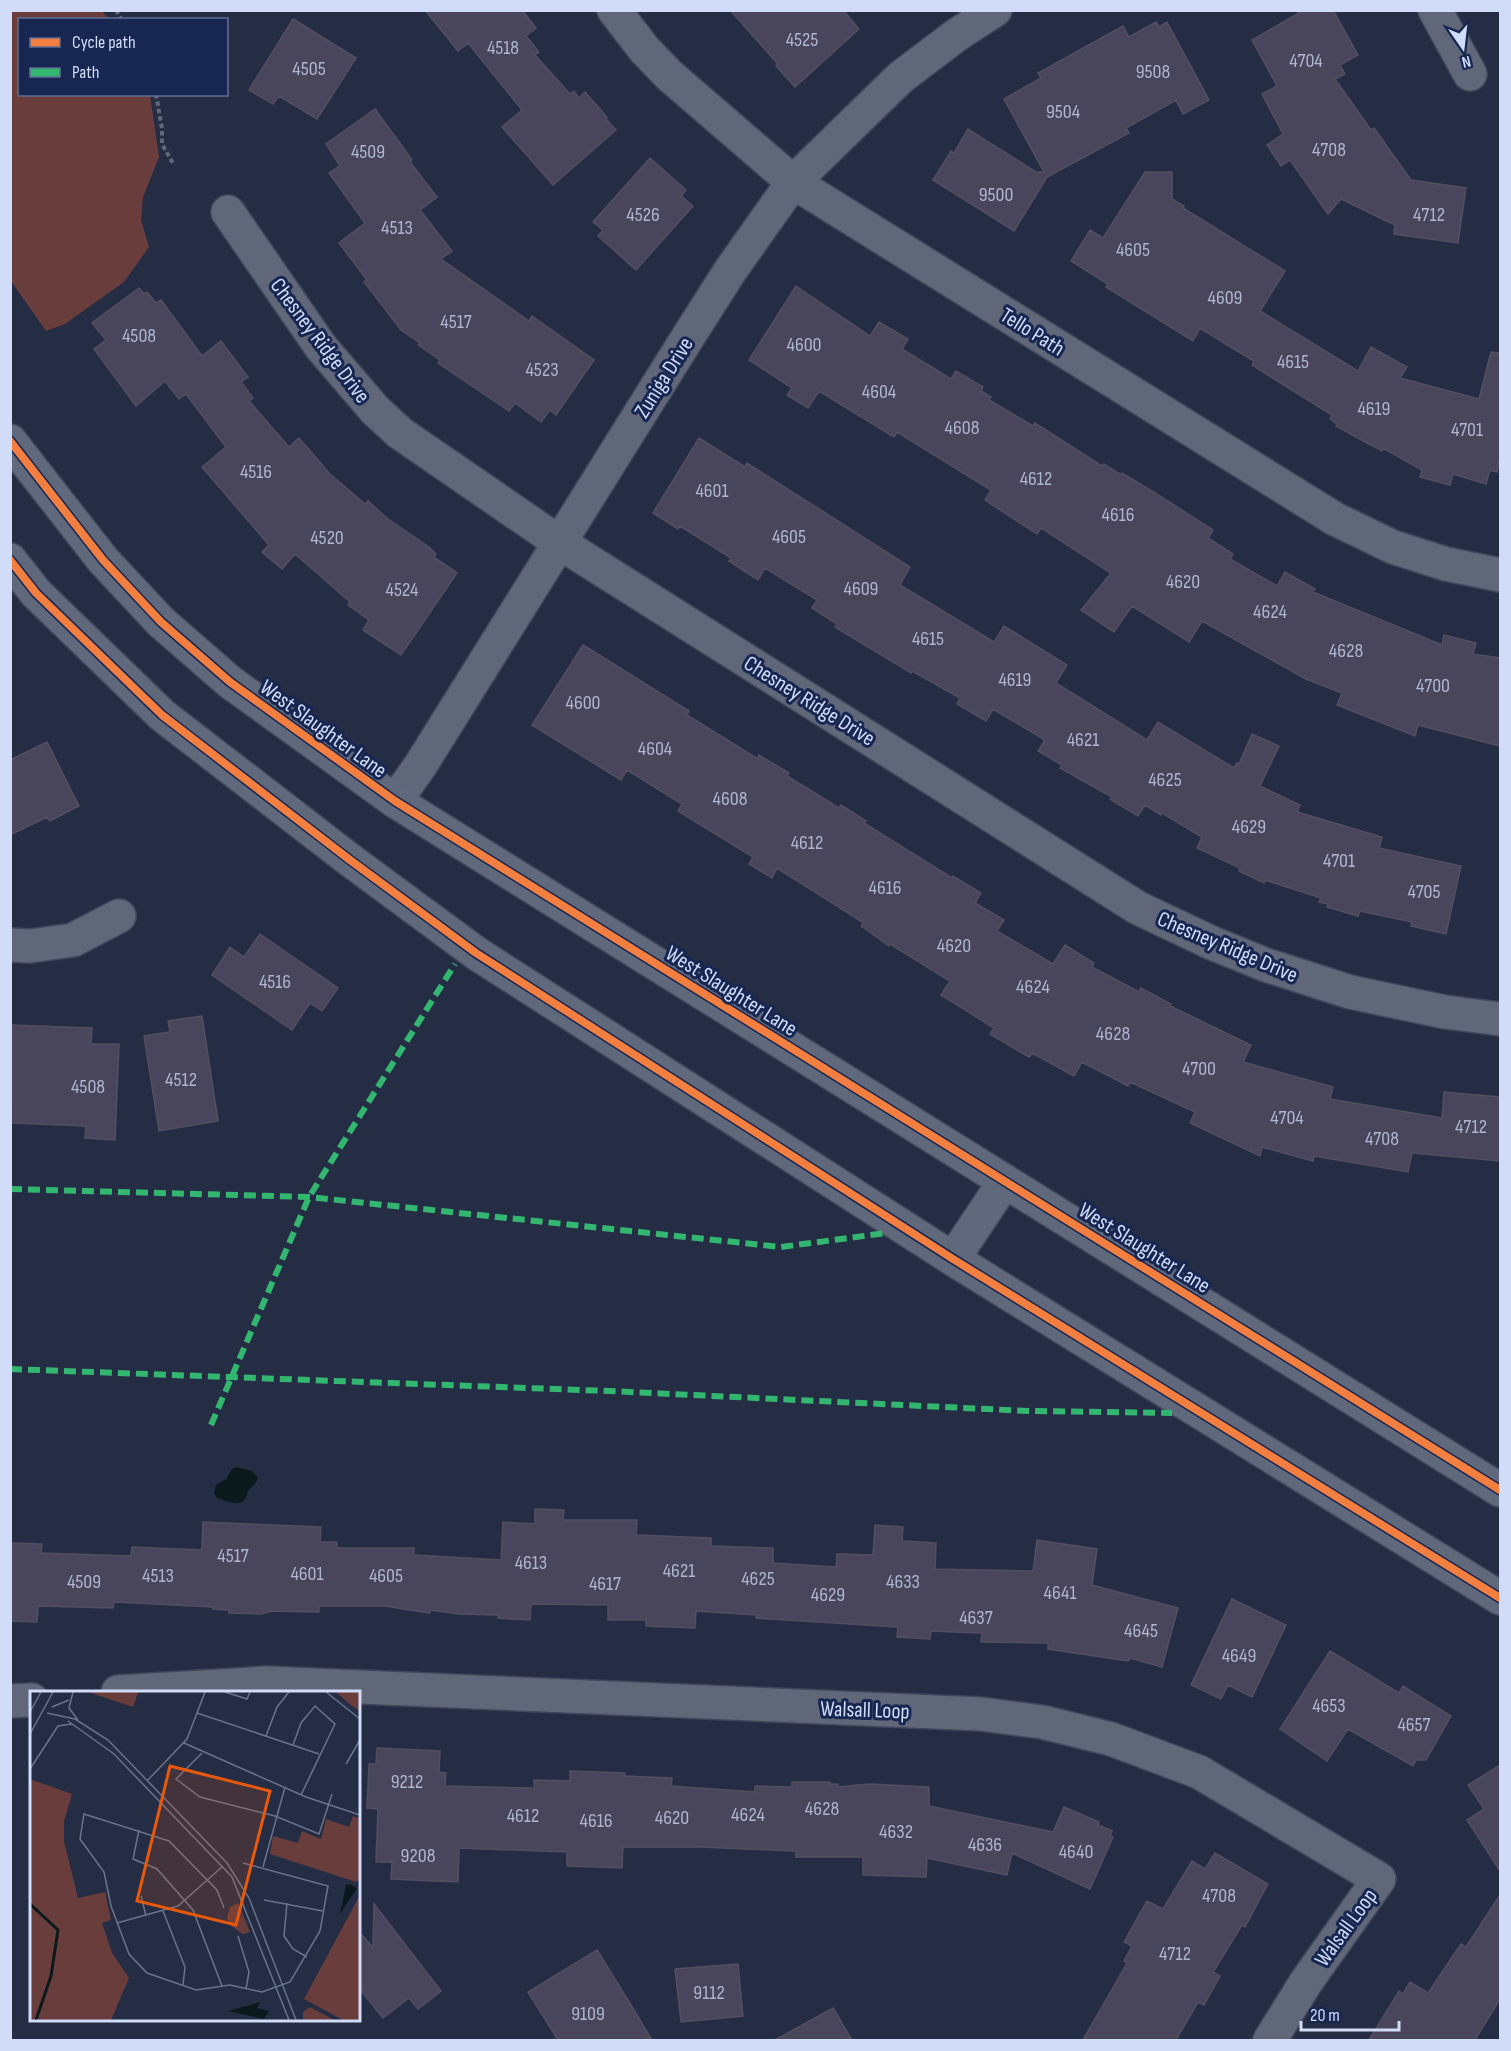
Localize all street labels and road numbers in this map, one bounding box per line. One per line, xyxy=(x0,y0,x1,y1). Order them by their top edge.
street label: Chesney Ridge Drive xyxy=(264,273,376,409)
street label: Tello Path xyxy=(995,302,1069,362)
street label: Zuniga Drive xyxy=(629,332,700,423)
street label: Chesney Ridge Drive xyxy=(739,650,880,752)
street label: West Slaughter Lane xyxy=(254,674,392,784)
street label: Chesney Ridge Drive xyxy=(1153,906,1302,989)
street label: West Slaughter Lane xyxy=(660,940,802,1043)
street label: West Slaughter Lane xyxy=(1073,1197,1215,1300)
street label: Walsall Loop xyxy=(820,1695,910,1726)
street label: Walsall Loop xyxy=(1309,1884,1383,1972)

